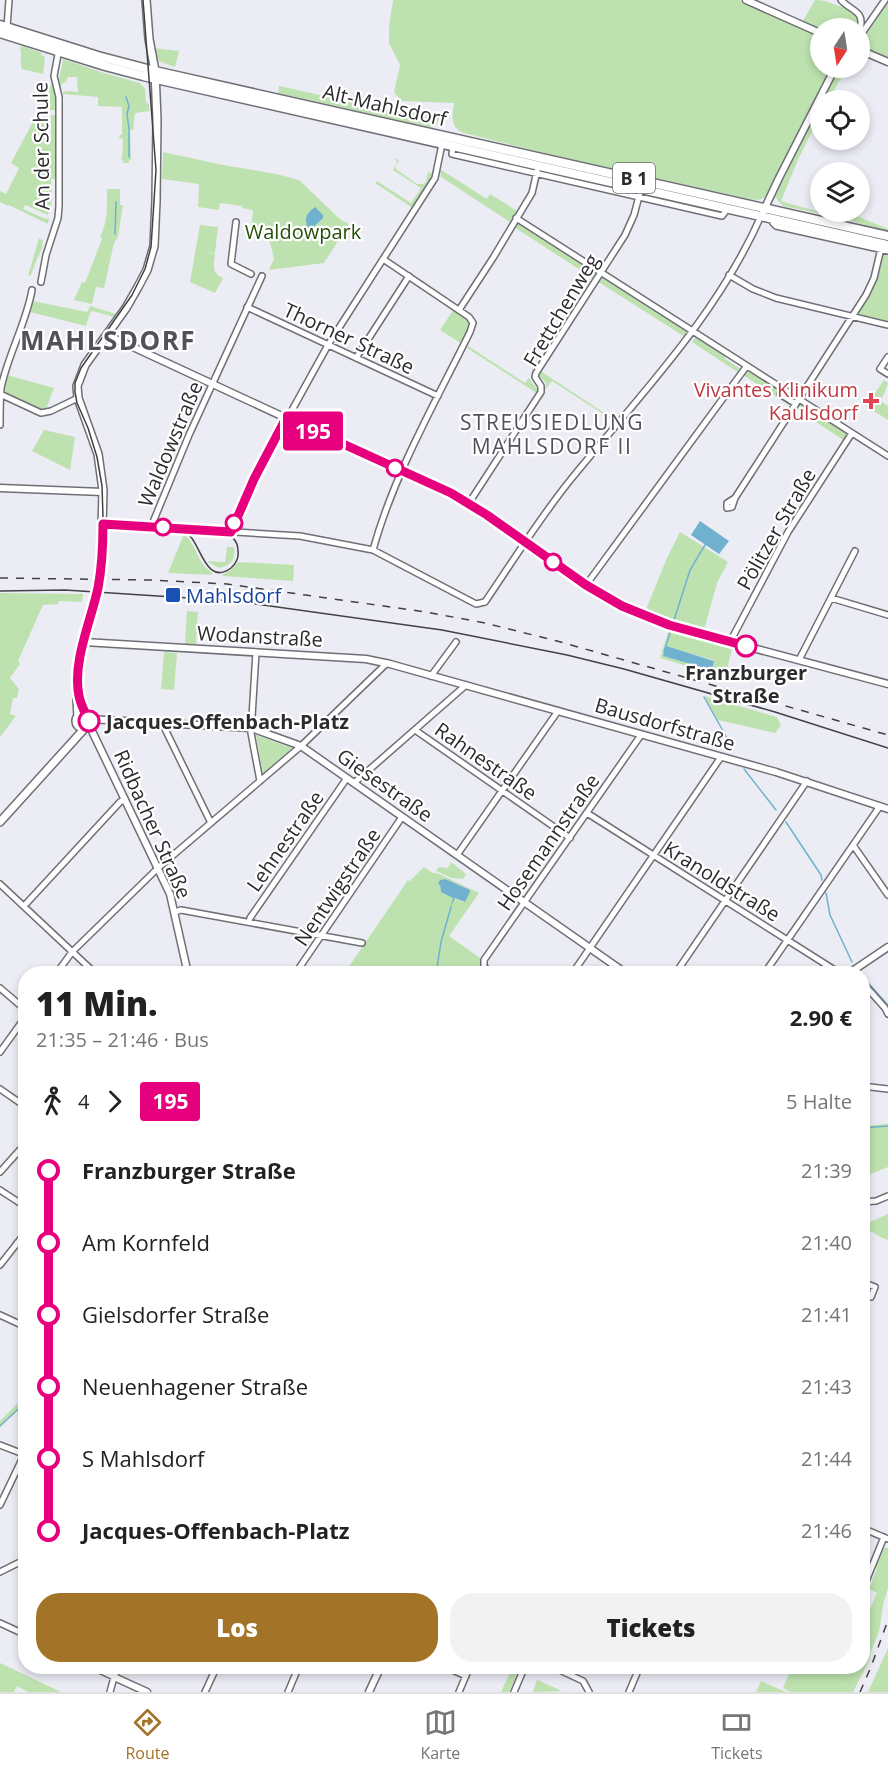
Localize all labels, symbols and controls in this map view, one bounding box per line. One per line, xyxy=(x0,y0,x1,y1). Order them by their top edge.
north arrow xyxy=(810,18,870,78)
map controls xyxy=(810,18,870,222)
street label: Alt-Mahlsdorf xyxy=(320,78,451,133)
street label: An der Schule xyxy=(26,82,56,210)
button: locate xyxy=(810,90,870,150)
button: layers xyxy=(810,162,870,222)
road number: B 1 xyxy=(613,163,655,193)
park label: Waldowpark xyxy=(245,218,362,245)
street label: Frettchenweg xyxy=(517,249,605,371)
street label: Thorner Straße xyxy=(279,296,419,380)
district label: MAHLSDORF xyxy=(20,322,196,358)
place label: Vivantes Klinikum Kaulsdorf xyxy=(694,376,859,426)
street label: Waldowstraße xyxy=(131,377,209,511)
marker: Vivantes Klinikum Kaulsdorf xyxy=(862,392,880,410)
district label: STREUSIEDLUNG MAHLSDORF II xyxy=(460,408,644,460)
line badge: 195 xyxy=(278,412,348,450)
text: 195 xyxy=(295,417,331,445)
unlabelled marker xyxy=(386,459,404,477)
street label: Pölitzer Straße xyxy=(730,463,822,595)
unlabelled marker xyxy=(225,514,243,532)
unlabelled marker xyxy=(154,518,172,536)
unlabelled marker xyxy=(544,553,562,571)
place label: Mahlsdorf xyxy=(186,582,282,609)
marker: Mahlsdorf xyxy=(164,586,182,604)
street label: Wodanstraße xyxy=(197,619,323,653)
marker: Franzburger Straße xyxy=(735,635,757,657)
place label: Franzburger Straße xyxy=(685,659,807,709)
street label: Bausdorfstraße xyxy=(592,691,738,757)
place label: Jacques-Offenbach-Platz xyxy=(104,708,349,735)
marker: Jacques-Offenbach-Platz xyxy=(78,710,100,732)
street label: Rahnestraße xyxy=(430,716,542,806)
street label: Giesestraße xyxy=(332,742,438,828)
street label: Ridbacher Straße xyxy=(108,745,198,903)
street label: Hosemannstraße xyxy=(491,768,605,916)
street label: Lehnestraße xyxy=(240,785,330,897)
street label: Nentwigstraße xyxy=(288,823,386,951)
street label: Kranoldstraße xyxy=(659,834,785,928)
text: 11 Min. xyxy=(36,981,158,1026)
text: 2.90 € xyxy=(790,1002,852,1032)
text: 21:35 – 21:46 · Bus xyxy=(36,1026,209,1053)
icon: walk xyxy=(36,1085,69,1118)
icon: forward xyxy=(98,1085,131,1118)
text: 195 xyxy=(152,1087,188,1115)
text: 4 xyxy=(78,1088,89,1115)
text: 5 Halte xyxy=(786,1088,852,1115)
text: Franzburger Straße xyxy=(82,1155,296,1185)
text: 21:39 xyxy=(801,1157,852,1184)
text: Am Kornfeld xyxy=(82,1227,210,1257)
text: 21:40 xyxy=(801,1229,852,1256)
text: Gielsdorfer Straße xyxy=(82,1299,269,1329)
text: 21:41 xyxy=(801,1301,852,1328)
text: Neuenhagener Straße xyxy=(82,1371,308,1401)
text: 21:43 xyxy=(801,1373,852,1400)
text: S Mahlsdorf xyxy=(82,1443,204,1473)
text: 21:44 xyxy=(801,1445,852,1472)
text: Jacques-Offenbach-Platz xyxy=(82,1515,349,1545)
text: 21:46 xyxy=(801,1517,852,1544)
button: Los xyxy=(36,1593,438,1662)
button: Tickets xyxy=(450,1593,852,1662)
tab: Route xyxy=(125,1706,169,1764)
tab: Karte xyxy=(420,1706,460,1764)
tab: Tickets xyxy=(711,1706,763,1764)

